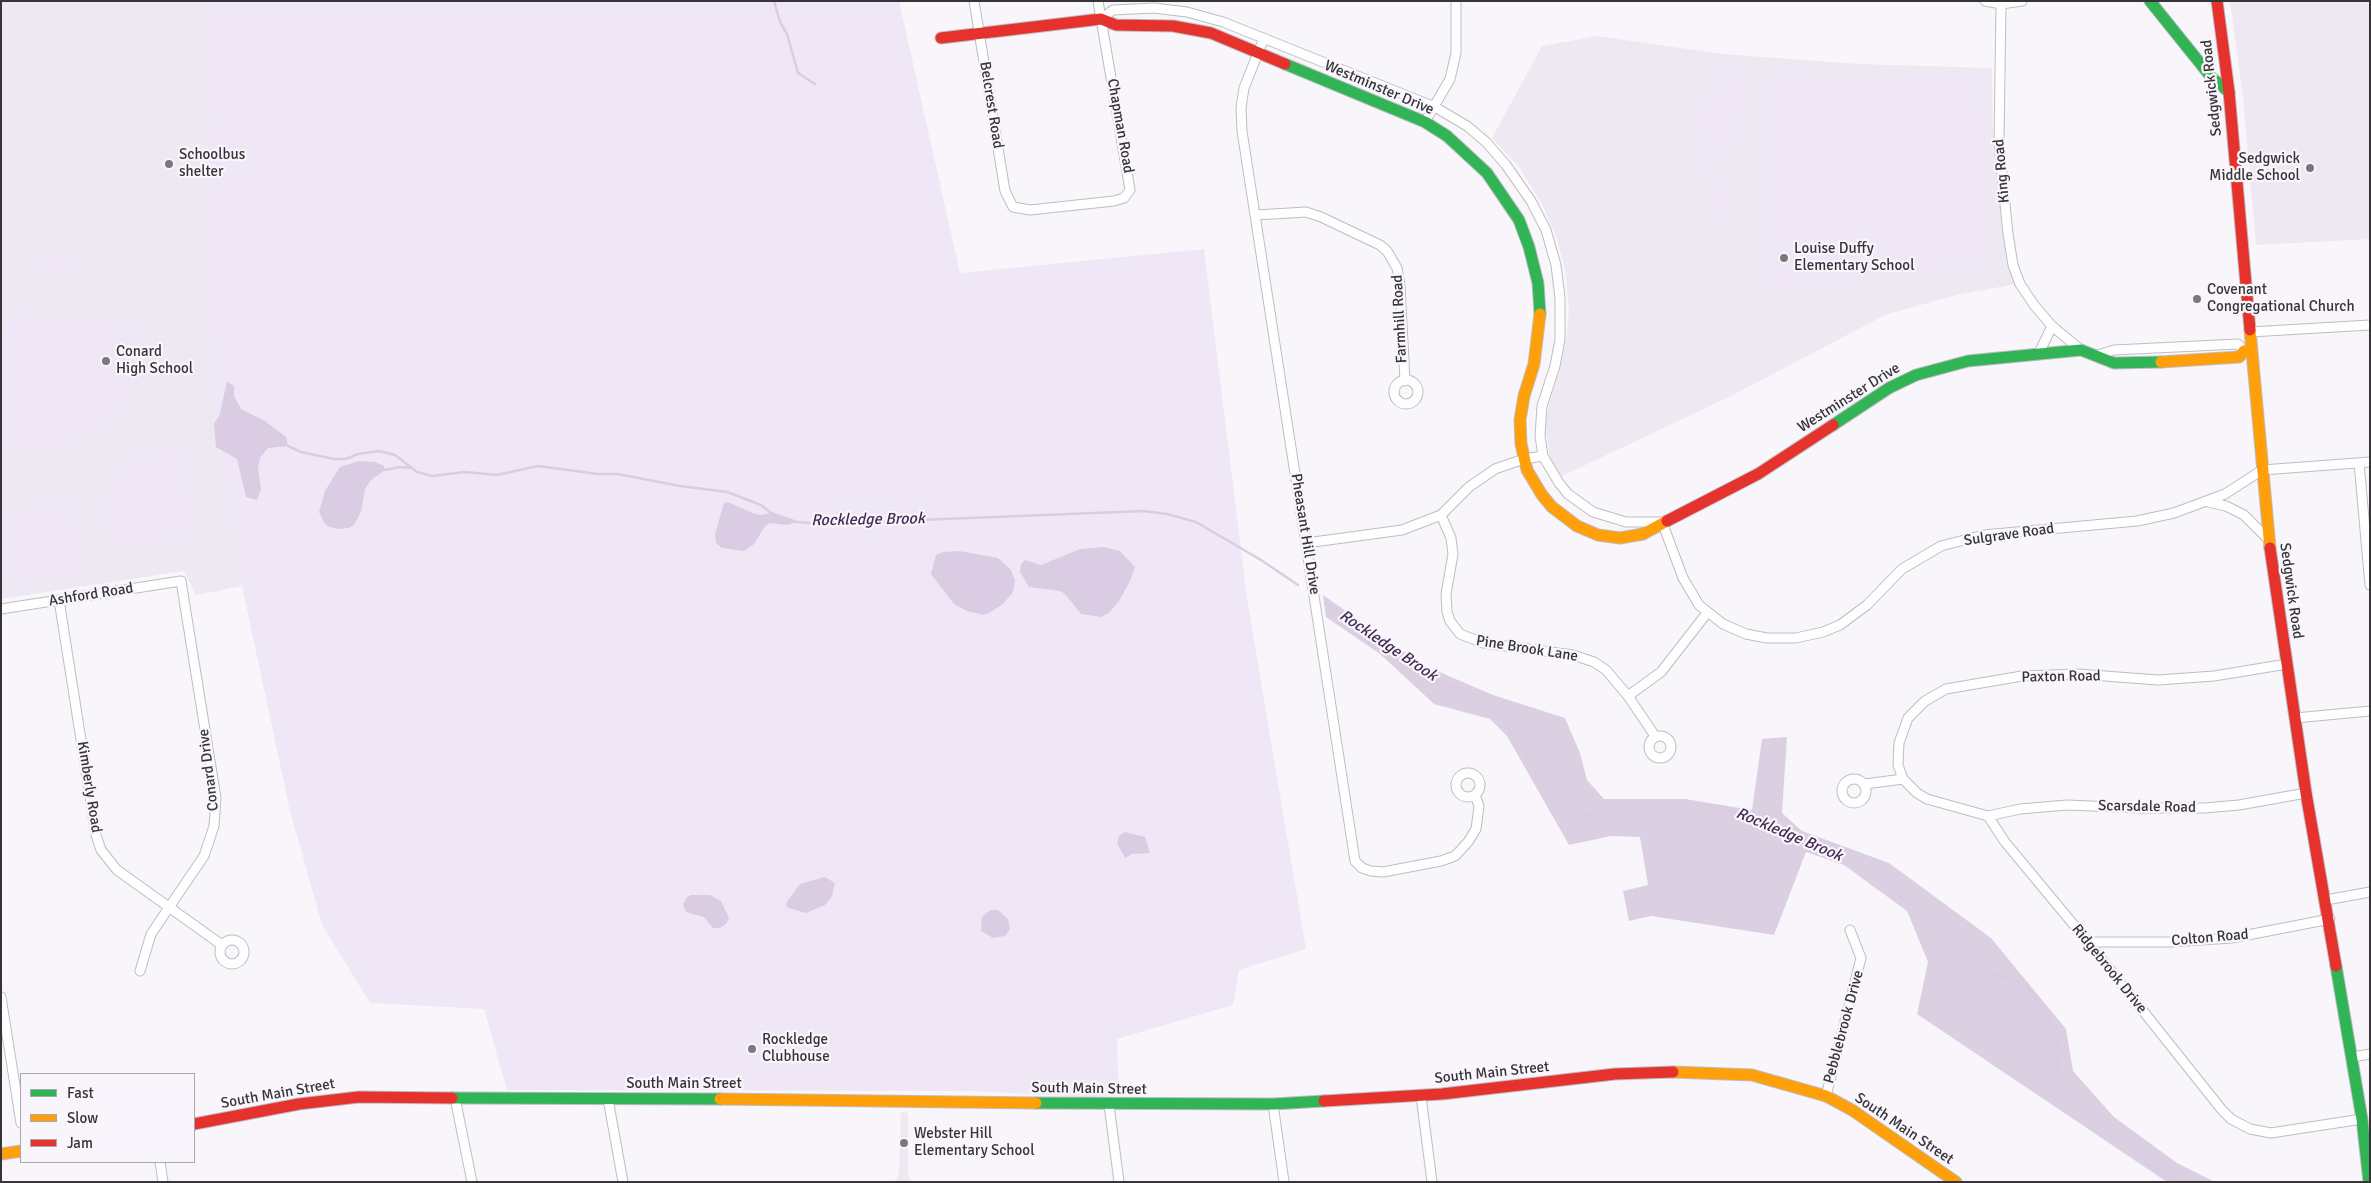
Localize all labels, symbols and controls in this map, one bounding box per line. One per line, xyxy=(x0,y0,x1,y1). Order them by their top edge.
street label: Sedgwick Road xyxy=(2198,39,2226,137)
street label: Westminster Drive xyxy=(1322,57,1436,119)
street label: Belcrest Road xyxy=(975,60,1007,150)
street label: Chapman Road xyxy=(1103,77,1137,175)
street label: King Road xyxy=(1990,138,2014,204)
place label: Schoolbus shelter xyxy=(179,146,245,181)
place label: Sedgwick Middle School xyxy=(2209,150,2300,185)
marker: Schoolbus shelter xyxy=(163,158,175,170)
marker: Sedgwick Middle School xyxy=(2304,162,2316,174)
place label: Louise Duffy Elementary School xyxy=(1794,240,1915,275)
marker: Louise Duffy Elementary School xyxy=(1778,252,1790,264)
street label: Farmhill Road xyxy=(1389,274,1411,364)
place label: Covenant Congregational Church xyxy=(2207,281,2355,316)
marker: Covenant Congregational Church xyxy=(2191,293,2203,305)
place label: Conard High School xyxy=(116,343,193,378)
marker: Conard High School xyxy=(100,355,112,367)
street label: Westminster Drive xyxy=(1795,359,1903,437)
street label: Pheasant Hill Drive xyxy=(1287,472,1323,596)
water label: Rockledge Brook xyxy=(811,509,925,531)
street label: Sulgrave Road xyxy=(1963,520,2055,550)
street label: Sedgwick Road xyxy=(2275,542,2307,640)
street label: Ashford Road xyxy=(47,579,135,611)
water label: Rockledge Brook xyxy=(1335,606,1441,686)
street label: Pine Brook Lane xyxy=(1475,632,1579,666)
street label: Paxton Road xyxy=(2021,667,2101,687)
street label: Conard Drive xyxy=(195,728,223,812)
street label: Kimberly Road xyxy=(73,740,105,834)
street label: Scarsdale Road xyxy=(2098,797,2196,817)
water label: Rockledge Brook xyxy=(1733,804,1845,866)
street label: Ridgebrook Drive xyxy=(2068,921,2150,1017)
street label: Colton Road xyxy=(2171,926,2249,950)
street label: Pebblebrook Drive xyxy=(1820,968,1868,1086)
place label: Rockledge Clubhouse xyxy=(762,1031,830,1066)
marker: Rockledge Clubhouse xyxy=(746,1043,758,1055)
street label: South Main Street xyxy=(1434,1058,1550,1088)
legend xyxy=(20,1073,195,1163)
street label: South Main Street xyxy=(220,1075,336,1113)
street label: South Main Street xyxy=(626,1075,742,1093)
street label: South Main Street xyxy=(1031,1079,1147,1099)
text: Fast xyxy=(67,1084,94,1102)
street label: South Main Street xyxy=(1851,1089,1957,1169)
text: Slow xyxy=(67,1109,98,1127)
place label: Webster Hill Elementary School xyxy=(914,1125,1035,1160)
text: Jam xyxy=(67,1134,93,1152)
marker: Webster Hill Elementary School xyxy=(898,1137,910,1149)

